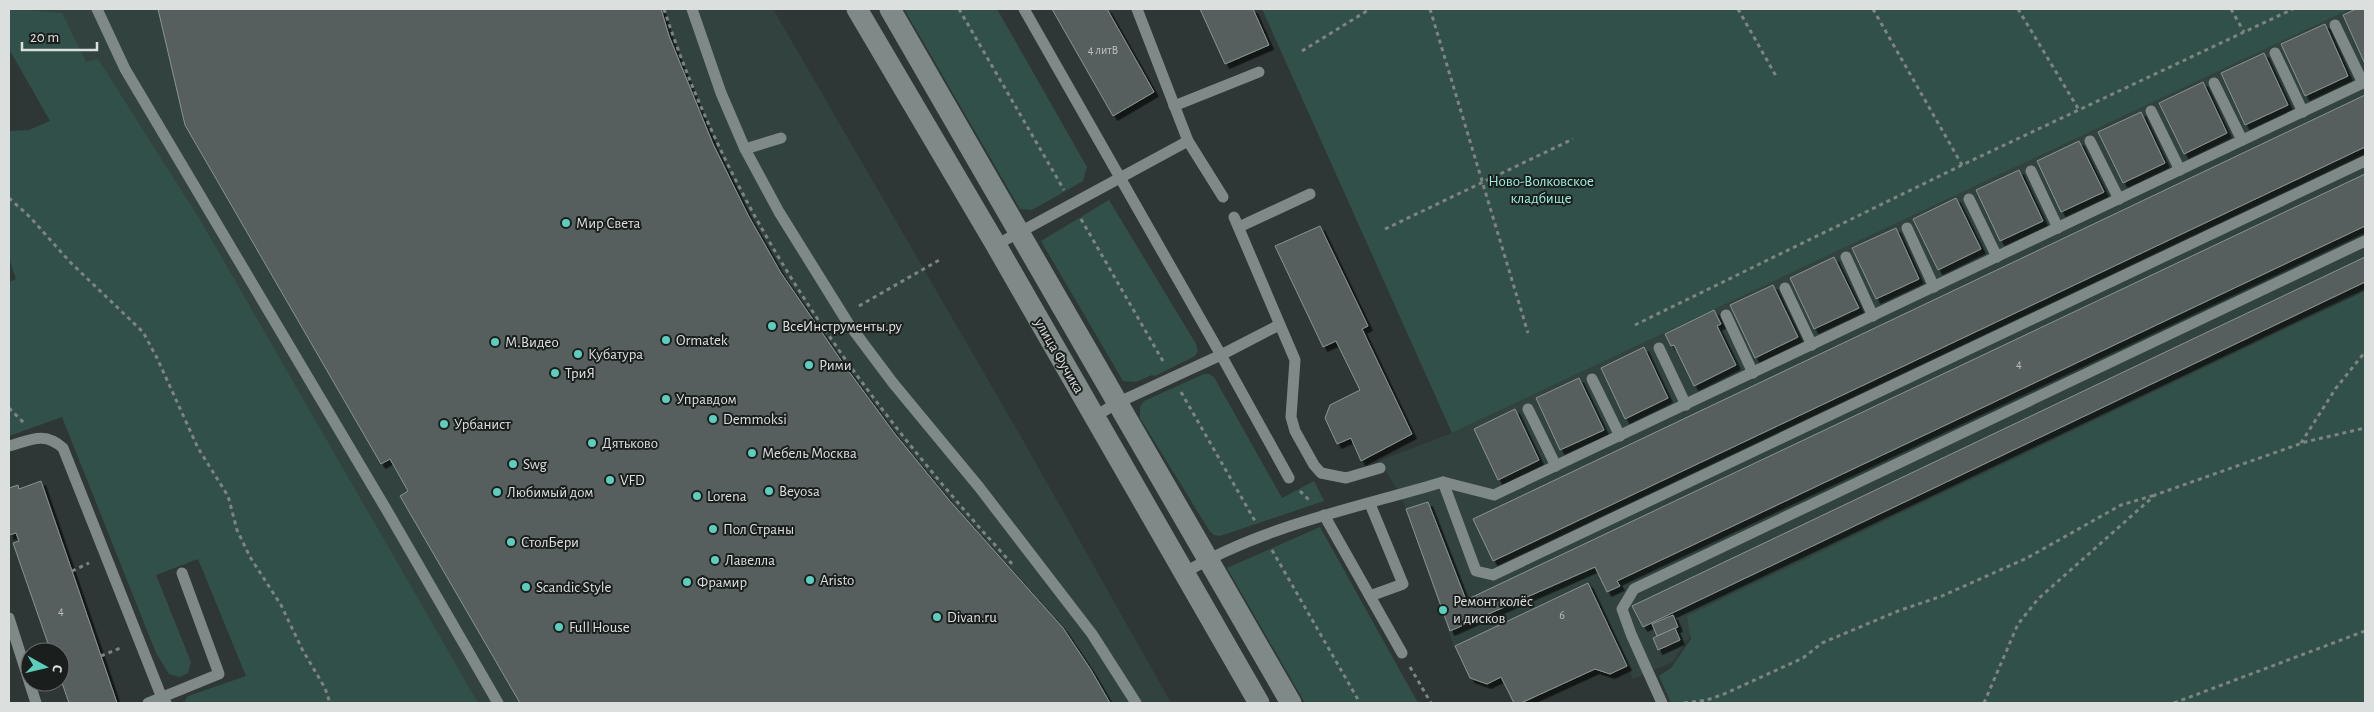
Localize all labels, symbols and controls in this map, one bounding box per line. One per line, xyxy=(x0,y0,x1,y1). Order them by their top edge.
scale bar xyxy=(22,20,98,52)
text: 20 m xyxy=(30,30,59,45)
house number: 4 литВ xyxy=(1088,44,1118,56)
park label: Ново-Волковское кладбище xyxy=(1488,174,1594,206)
place label: Мир Света xyxy=(576,216,641,231)
marker: Мир Света xyxy=(560,217,572,229)
street label: улица Фучика xyxy=(1031,315,1087,396)
place label: ВсеИнструменты.ру xyxy=(782,319,903,334)
marker: ВсеИнструменты.ру xyxy=(766,320,778,332)
place label: Ormatek xyxy=(676,333,728,348)
marker: Ormatek xyxy=(660,334,672,346)
place label: М.Видео xyxy=(505,335,559,350)
marker: М.Видео xyxy=(489,336,501,348)
place label: Кубатура xyxy=(588,347,643,362)
marker: Кубатура xyxy=(572,348,584,360)
place label: Рими xyxy=(819,358,852,373)
house number: 4 xyxy=(2016,358,2022,370)
marker: Рими xyxy=(803,359,815,371)
place label: ТриЯ xyxy=(565,366,595,381)
marker: ТриЯ xyxy=(549,367,561,379)
place label: Управдом xyxy=(676,392,737,407)
marker: Управдом xyxy=(660,393,672,405)
place label: Demmoksi xyxy=(723,412,787,427)
marker: Demmoksi xyxy=(707,413,719,425)
place label: Урбанист xyxy=(454,417,511,432)
marker: Урбанист xyxy=(438,418,450,430)
place label: Дятьково xyxy=(602,436,658,451)
marker: Дятьково xyxy=(586,437,598,449)
place label: Мебель Москва xyxy=(762,446,857,461)
marker: Мебель Москва xyxy=(746,447,758,459)
place label: Swg xyxy=(523,457,548,472)
marker: Swg xyxy=(507,458,519,470)
place label: VFD xyxy=(620,473,645,488)
marker: VFD xyxy=(604,474,616,486)
place label: Beyosa xyxy=(779,484,820,499)
place label: Любимый дом xyxy=(507,485,594,500)
marker: Beyosa xyxy=(763,485,775,497)
marker: Любимый дом xyxy=(491,486,503,498)
place label: Lorena xyxy=(707,489,747,504)
marker: Lorena xyxy=(691,490,703,502)
place label: Пол Страны xyxy=(723,522,794,537)
marker: Пол Страны xyxy=(707,523,719,535)
place label: СтолБери xyxy=(521,535,579,550)
marker: СтолБери xyxy=(505,536,517,548)
place label: Лавелла xyxy=(725,553,775,568)
marker: Лавелла xyxy=(709,554,721,566)
place label: Aristo xyxy=(820,573,855,588)
marker: Aristo xyxy=(804,574,816,586)
place label: Фрамир xyxy=(697,575,748,590)
marker: Фрамир xyxy=(681,576,693,588)
place label: Scandic Style xyxy=(536,580,612,595)
marker: Scandic Style xyxy=(520,581,532,593)
place label: Ремонт колёс и дисков xyxy=(1453,594,1533,626)
marker: Ремонт колёс и дисков xyxy=(1437,604,1449,616)
house number: 4 xyxy=(58,605,64,617)
house number: 6 xyxy=(1559,609,1565,621)
place label: Divan.ru xyxy=(947,610,997,625)
marker: Divan.ru xyxy=(931,611,943,623)
place label: Full House xyxy=(569,620,630,635)
marker: Full House xyxy=(553,621,565,633)
north arrow xyxy=(20,642,70,692)
text: С xyxy=(49,664,64,674)

